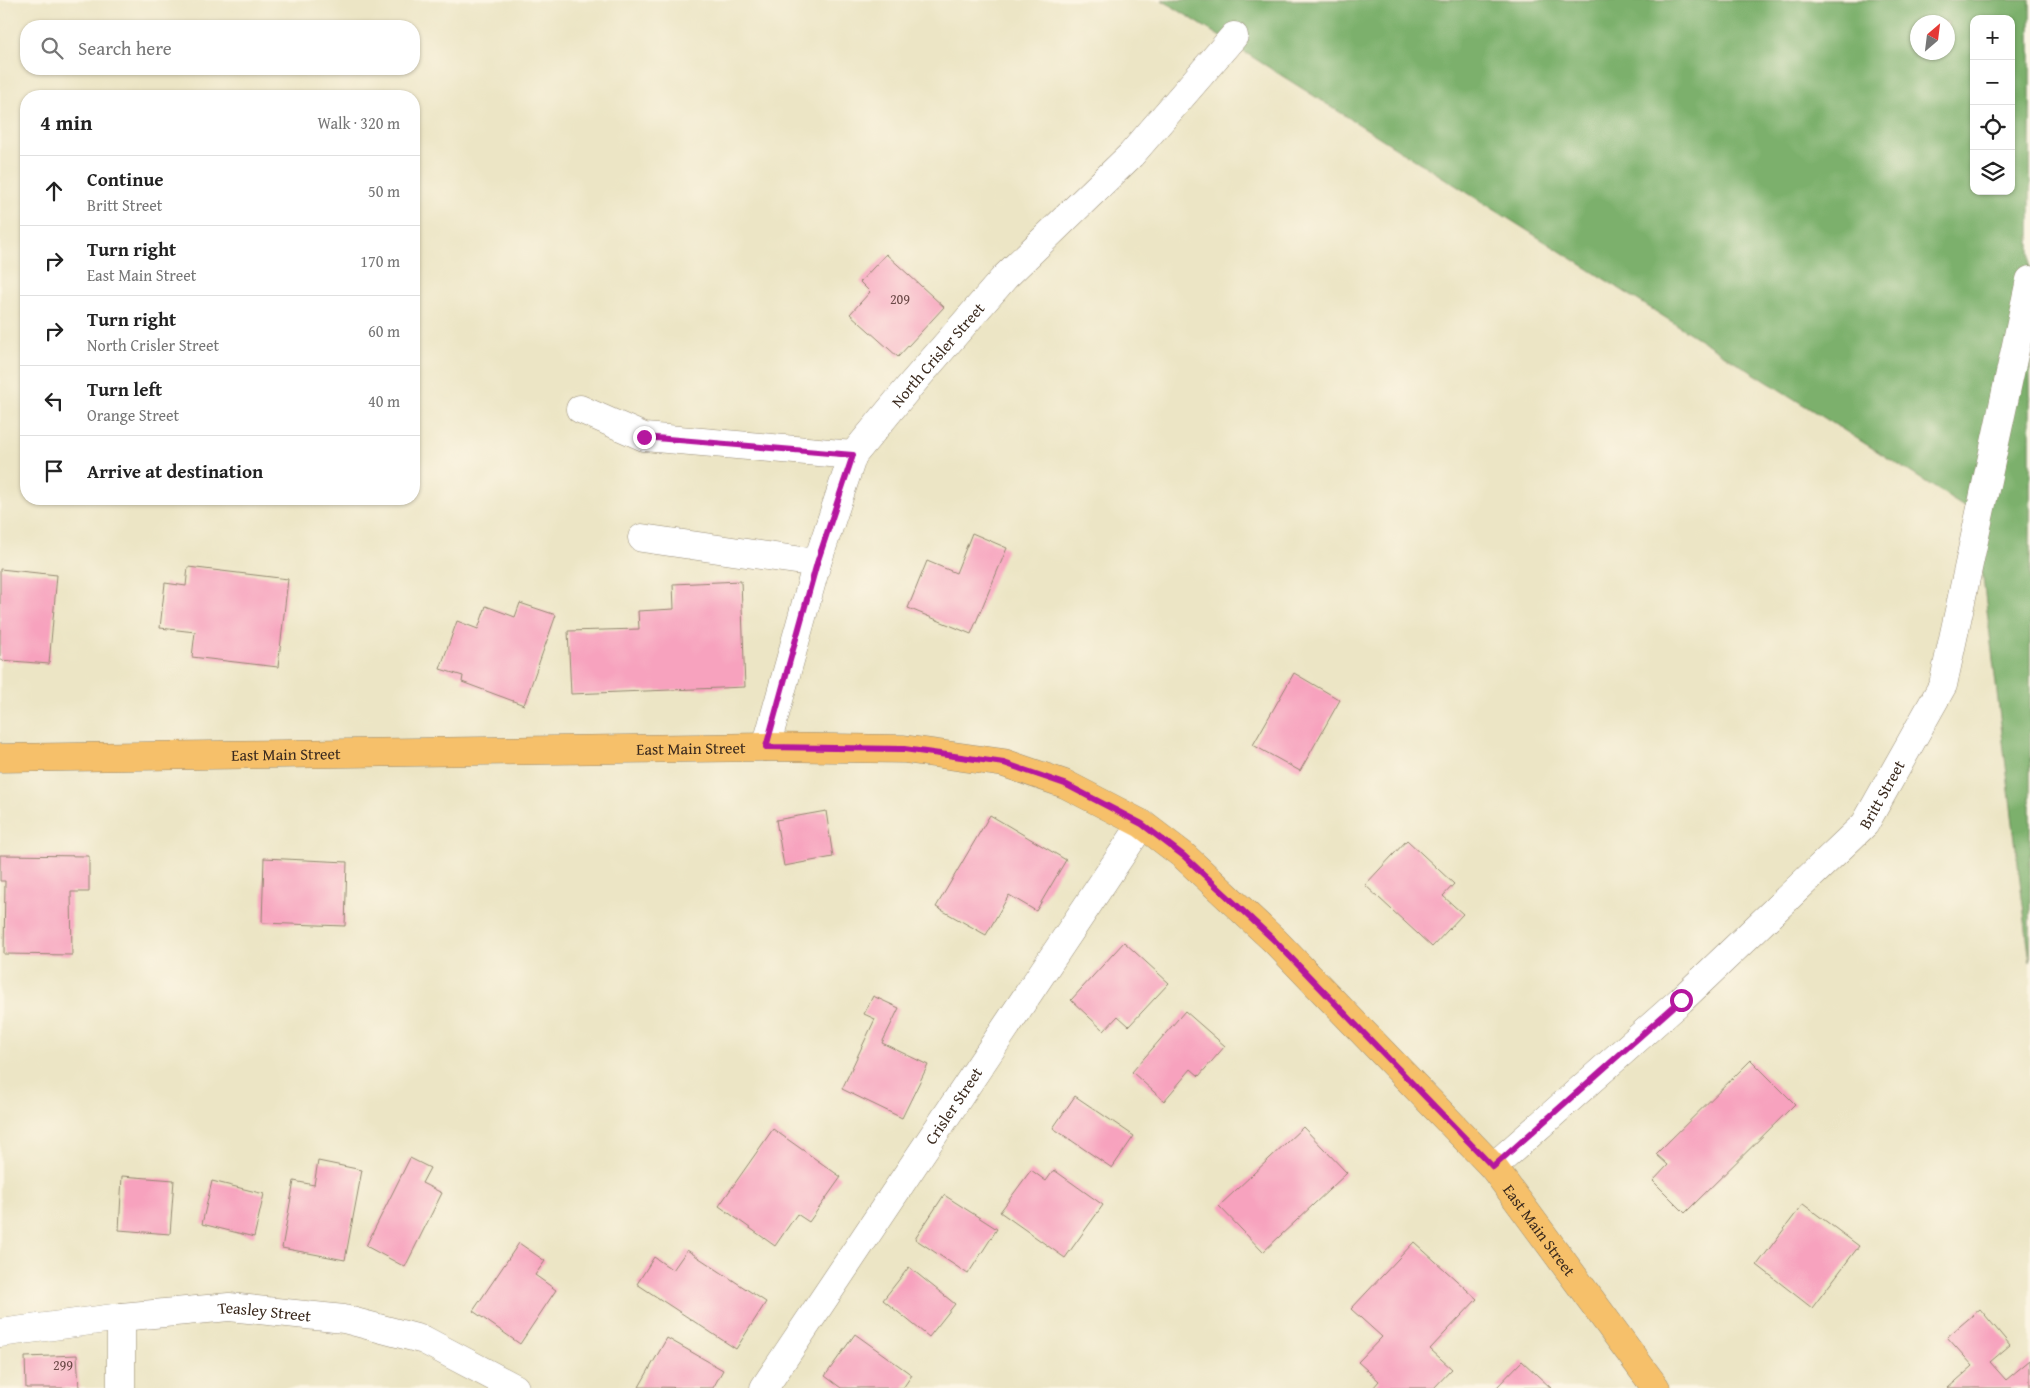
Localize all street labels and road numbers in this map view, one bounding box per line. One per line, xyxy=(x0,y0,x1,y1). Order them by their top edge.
street label: North Crisler Street xyxy=(885,297,990,412)
street label: East Main Street xyxy=(636,735,746,761)
street label: East Main Street xyxy=(231,741,341,767)
street label: Britt Street xyxy=(1853,755,1911,833)
street label: Crisler Street xyxy=(919,1062,988,1149)
street label: East Main Street xyxy=(1497,1179,1582,1281)
street label: Teasley Street xyxy=(217,1295,313,1328)

